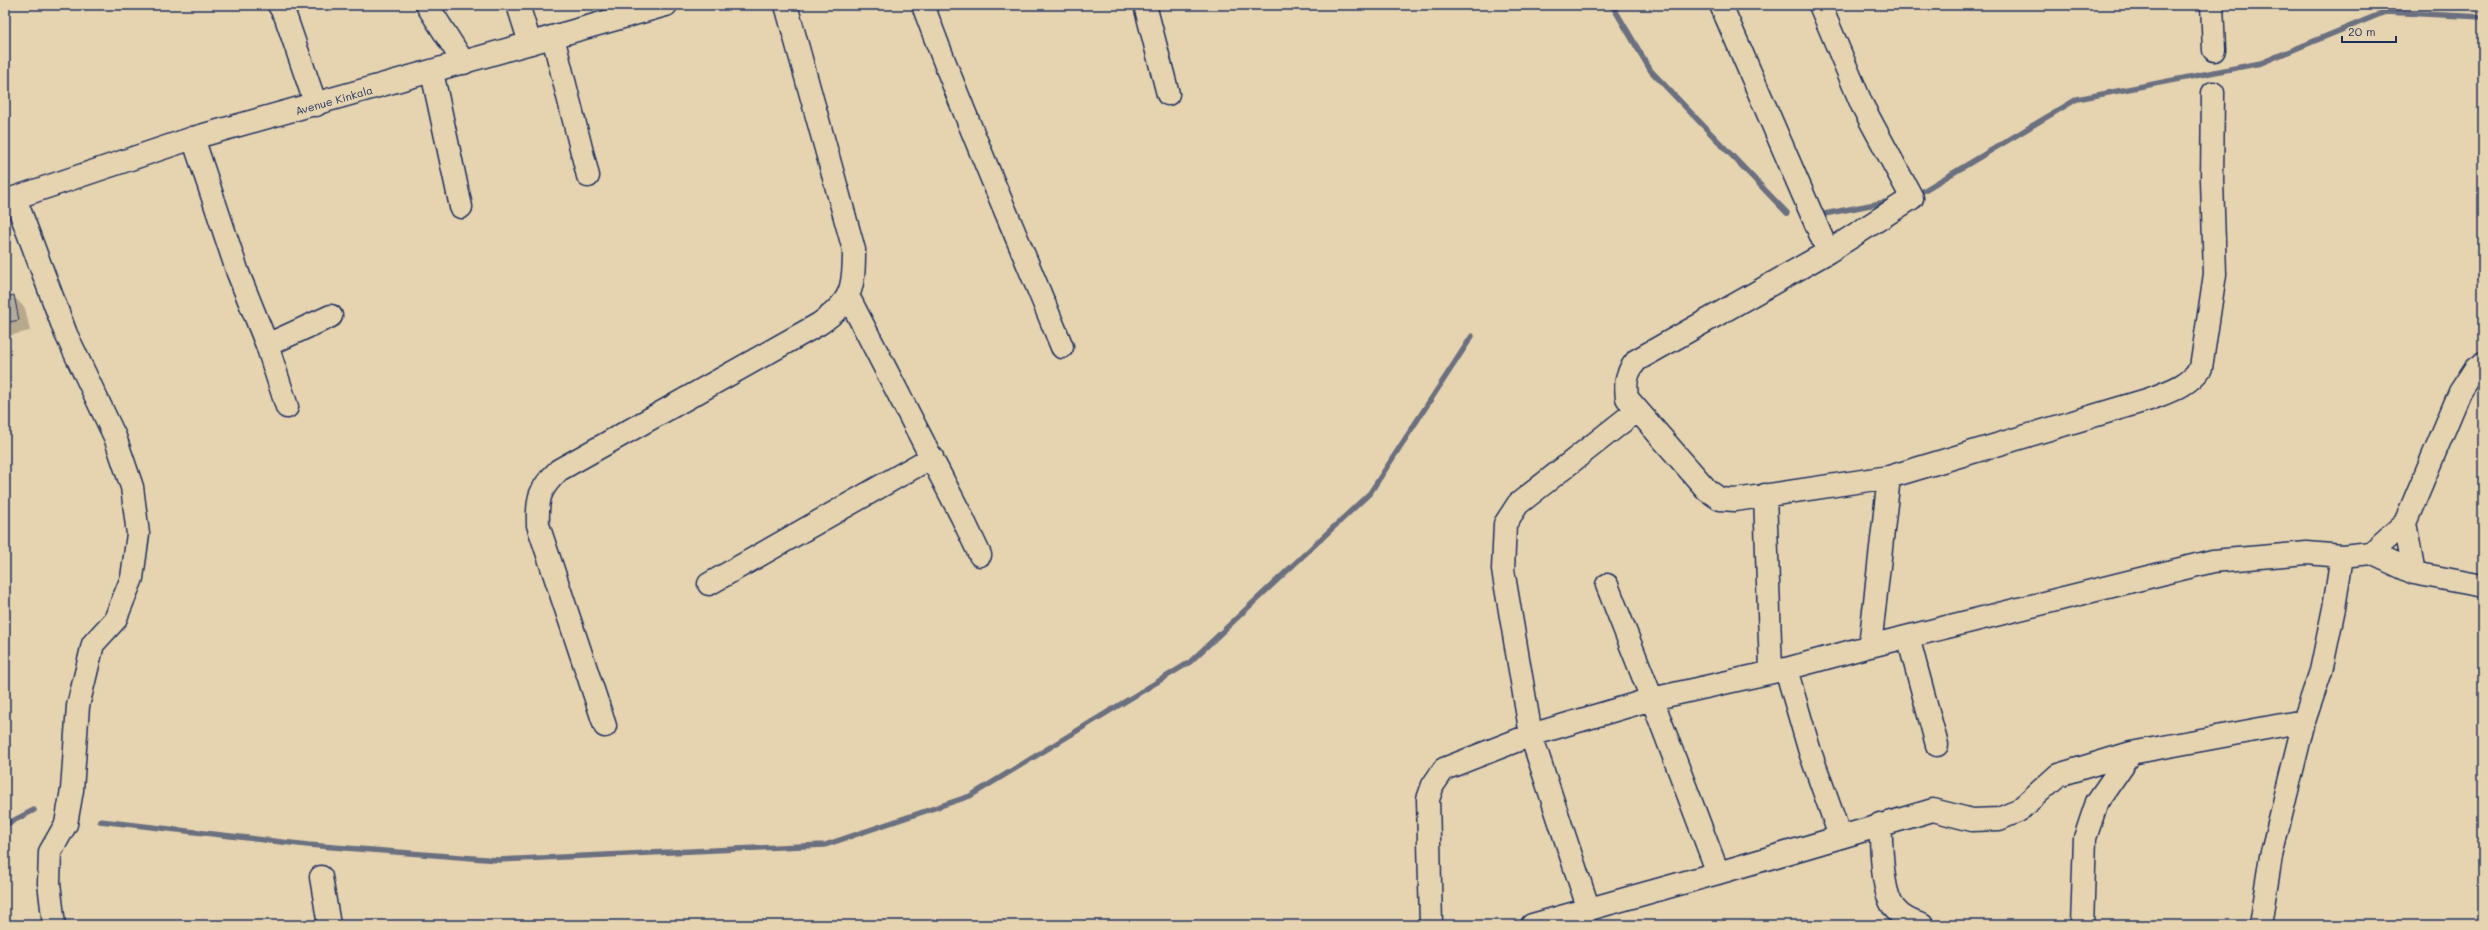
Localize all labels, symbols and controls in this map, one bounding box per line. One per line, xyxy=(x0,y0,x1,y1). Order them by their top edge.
scale bar xyxy=(2342,18,2396,44)
text: 20 m xyxy=(2348,23,2376,39)
street label: Avenue Kinkala xyxy=(293,82,375,118)

